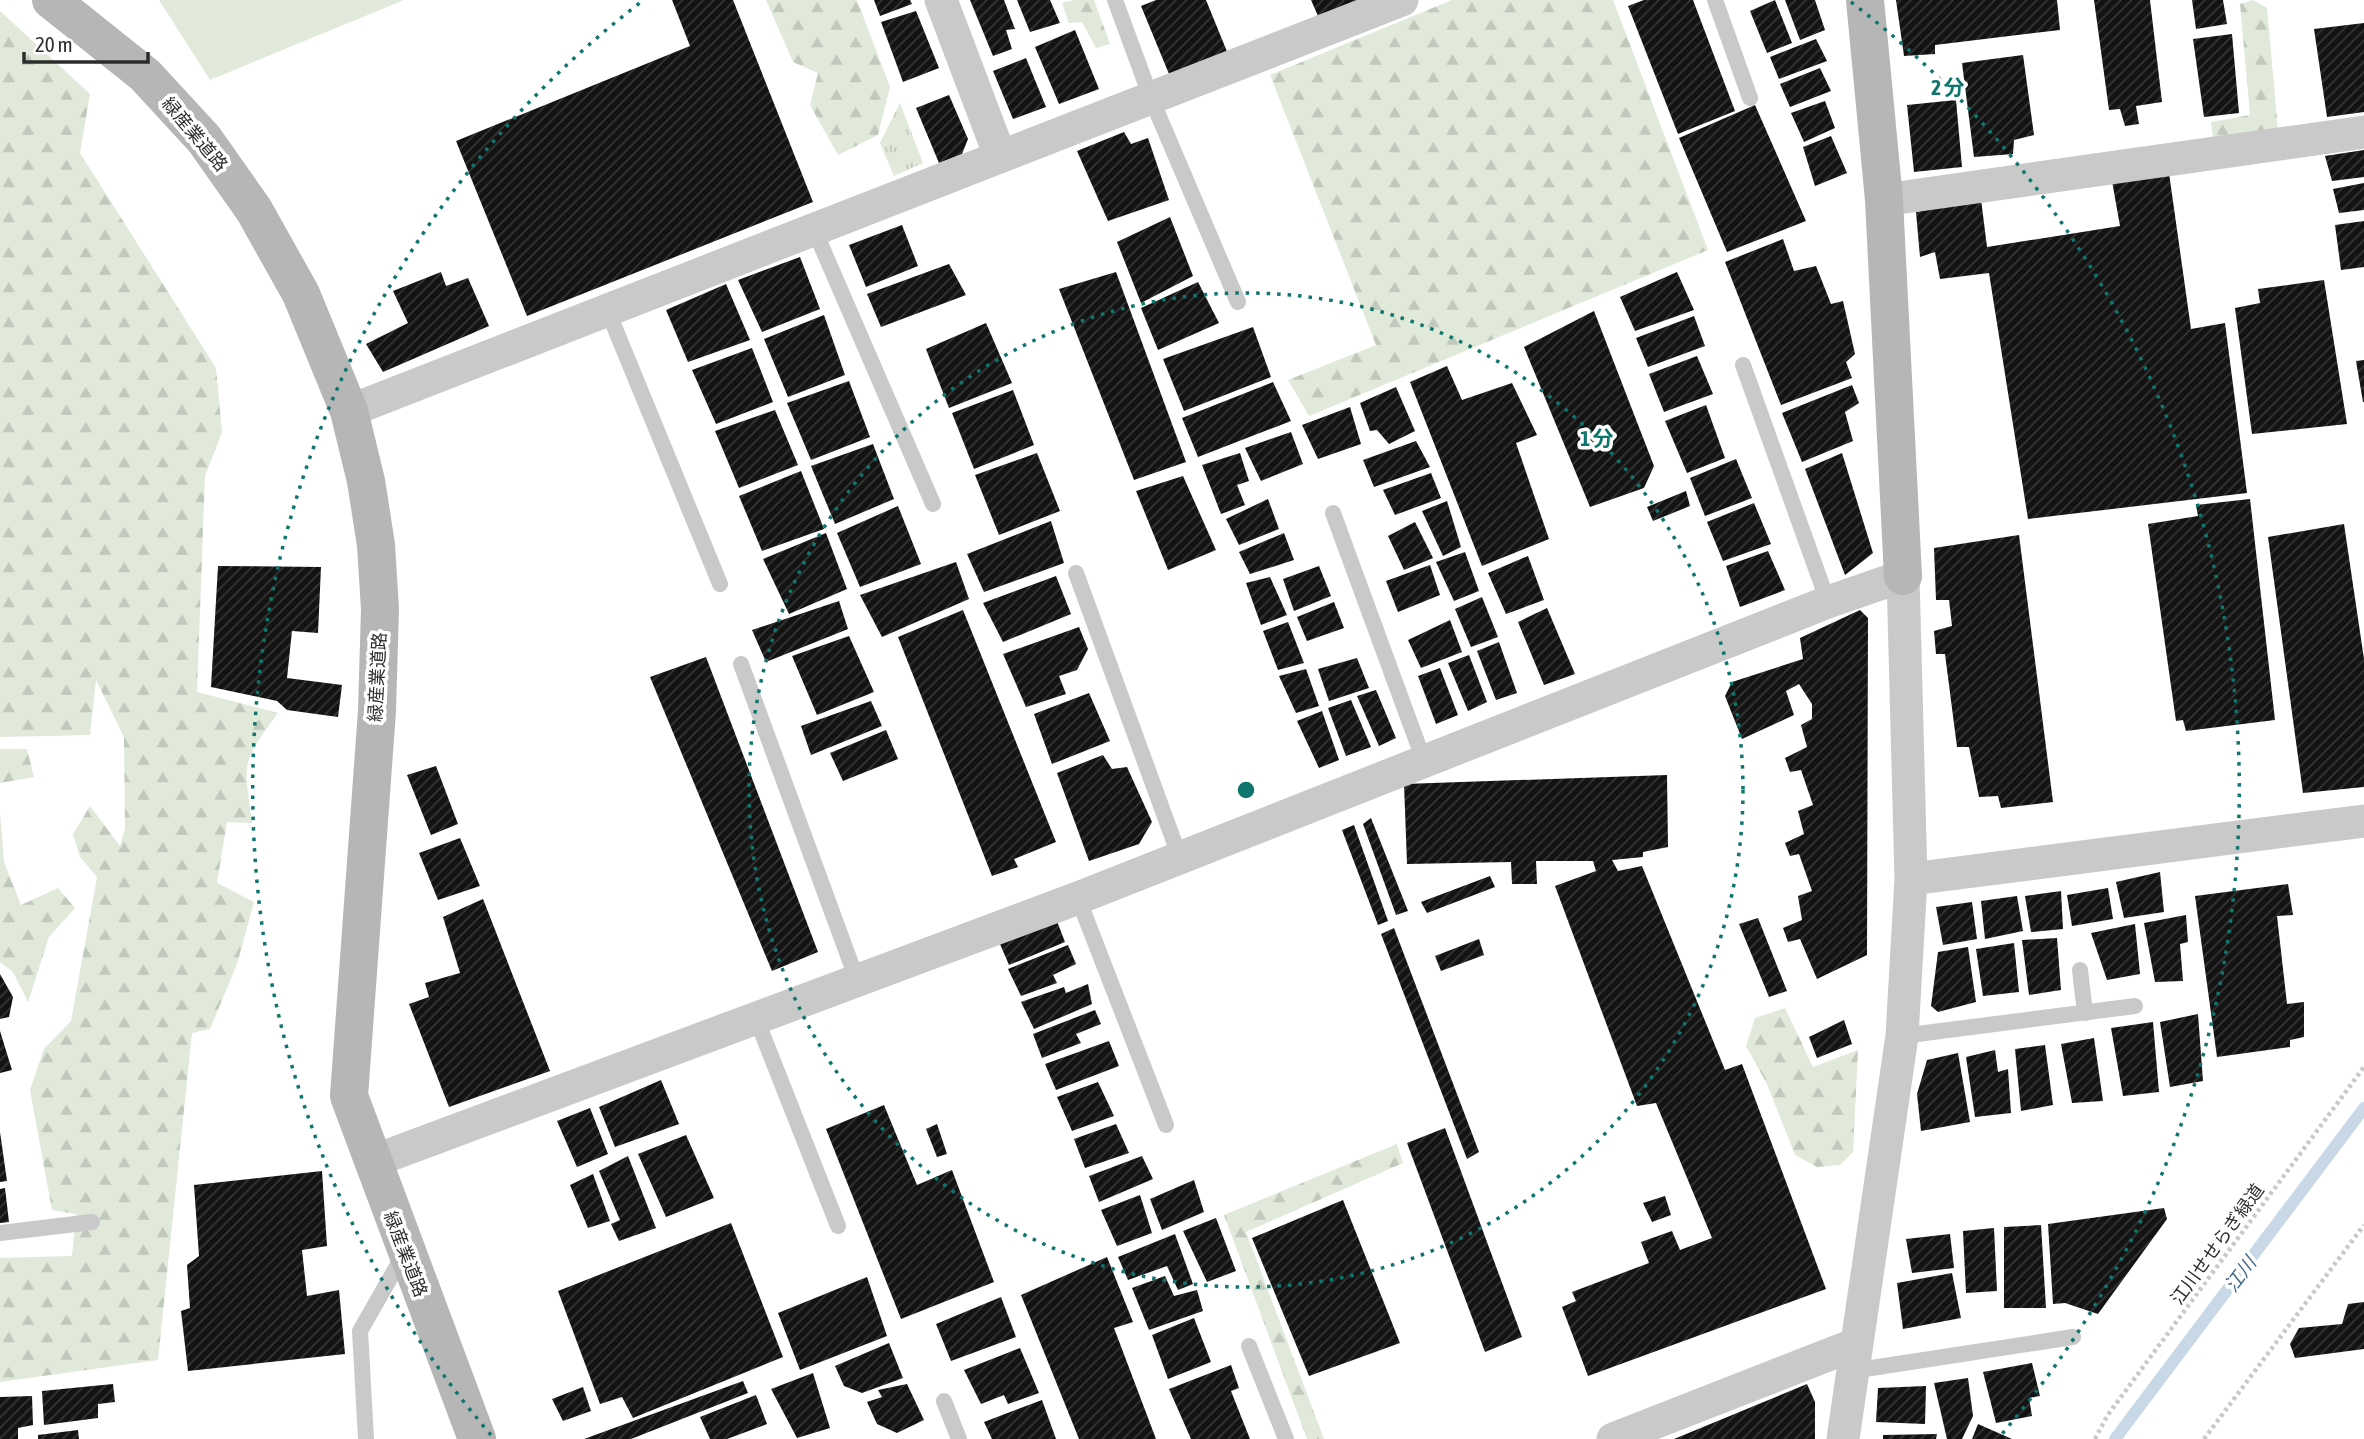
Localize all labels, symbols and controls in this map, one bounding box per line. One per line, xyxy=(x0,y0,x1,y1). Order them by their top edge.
scale bar xyxy=(24,21,149,65)
text: 20 m xyxy=(35,32,73,56)
text: 2 分 xyxy=(1931,75,1965,99)
street label: 緑産業道路 xyxy=(158,93,232,175)
text: 1 分 xyxy=(1580,426,1614,450)
street label: 緑産業道路 xyxy=(364,632,390,722)
centre of rings xyxy=(1234,778,1258,802)
street label: 江川せせらぎ緑道 xyxy=(2166,1179,2268,1309)
street label: 緑産業道路 xyxy=(380,1208,432,1300)
water label: 江川 xyxy=(2219,1252,2261,1296)

